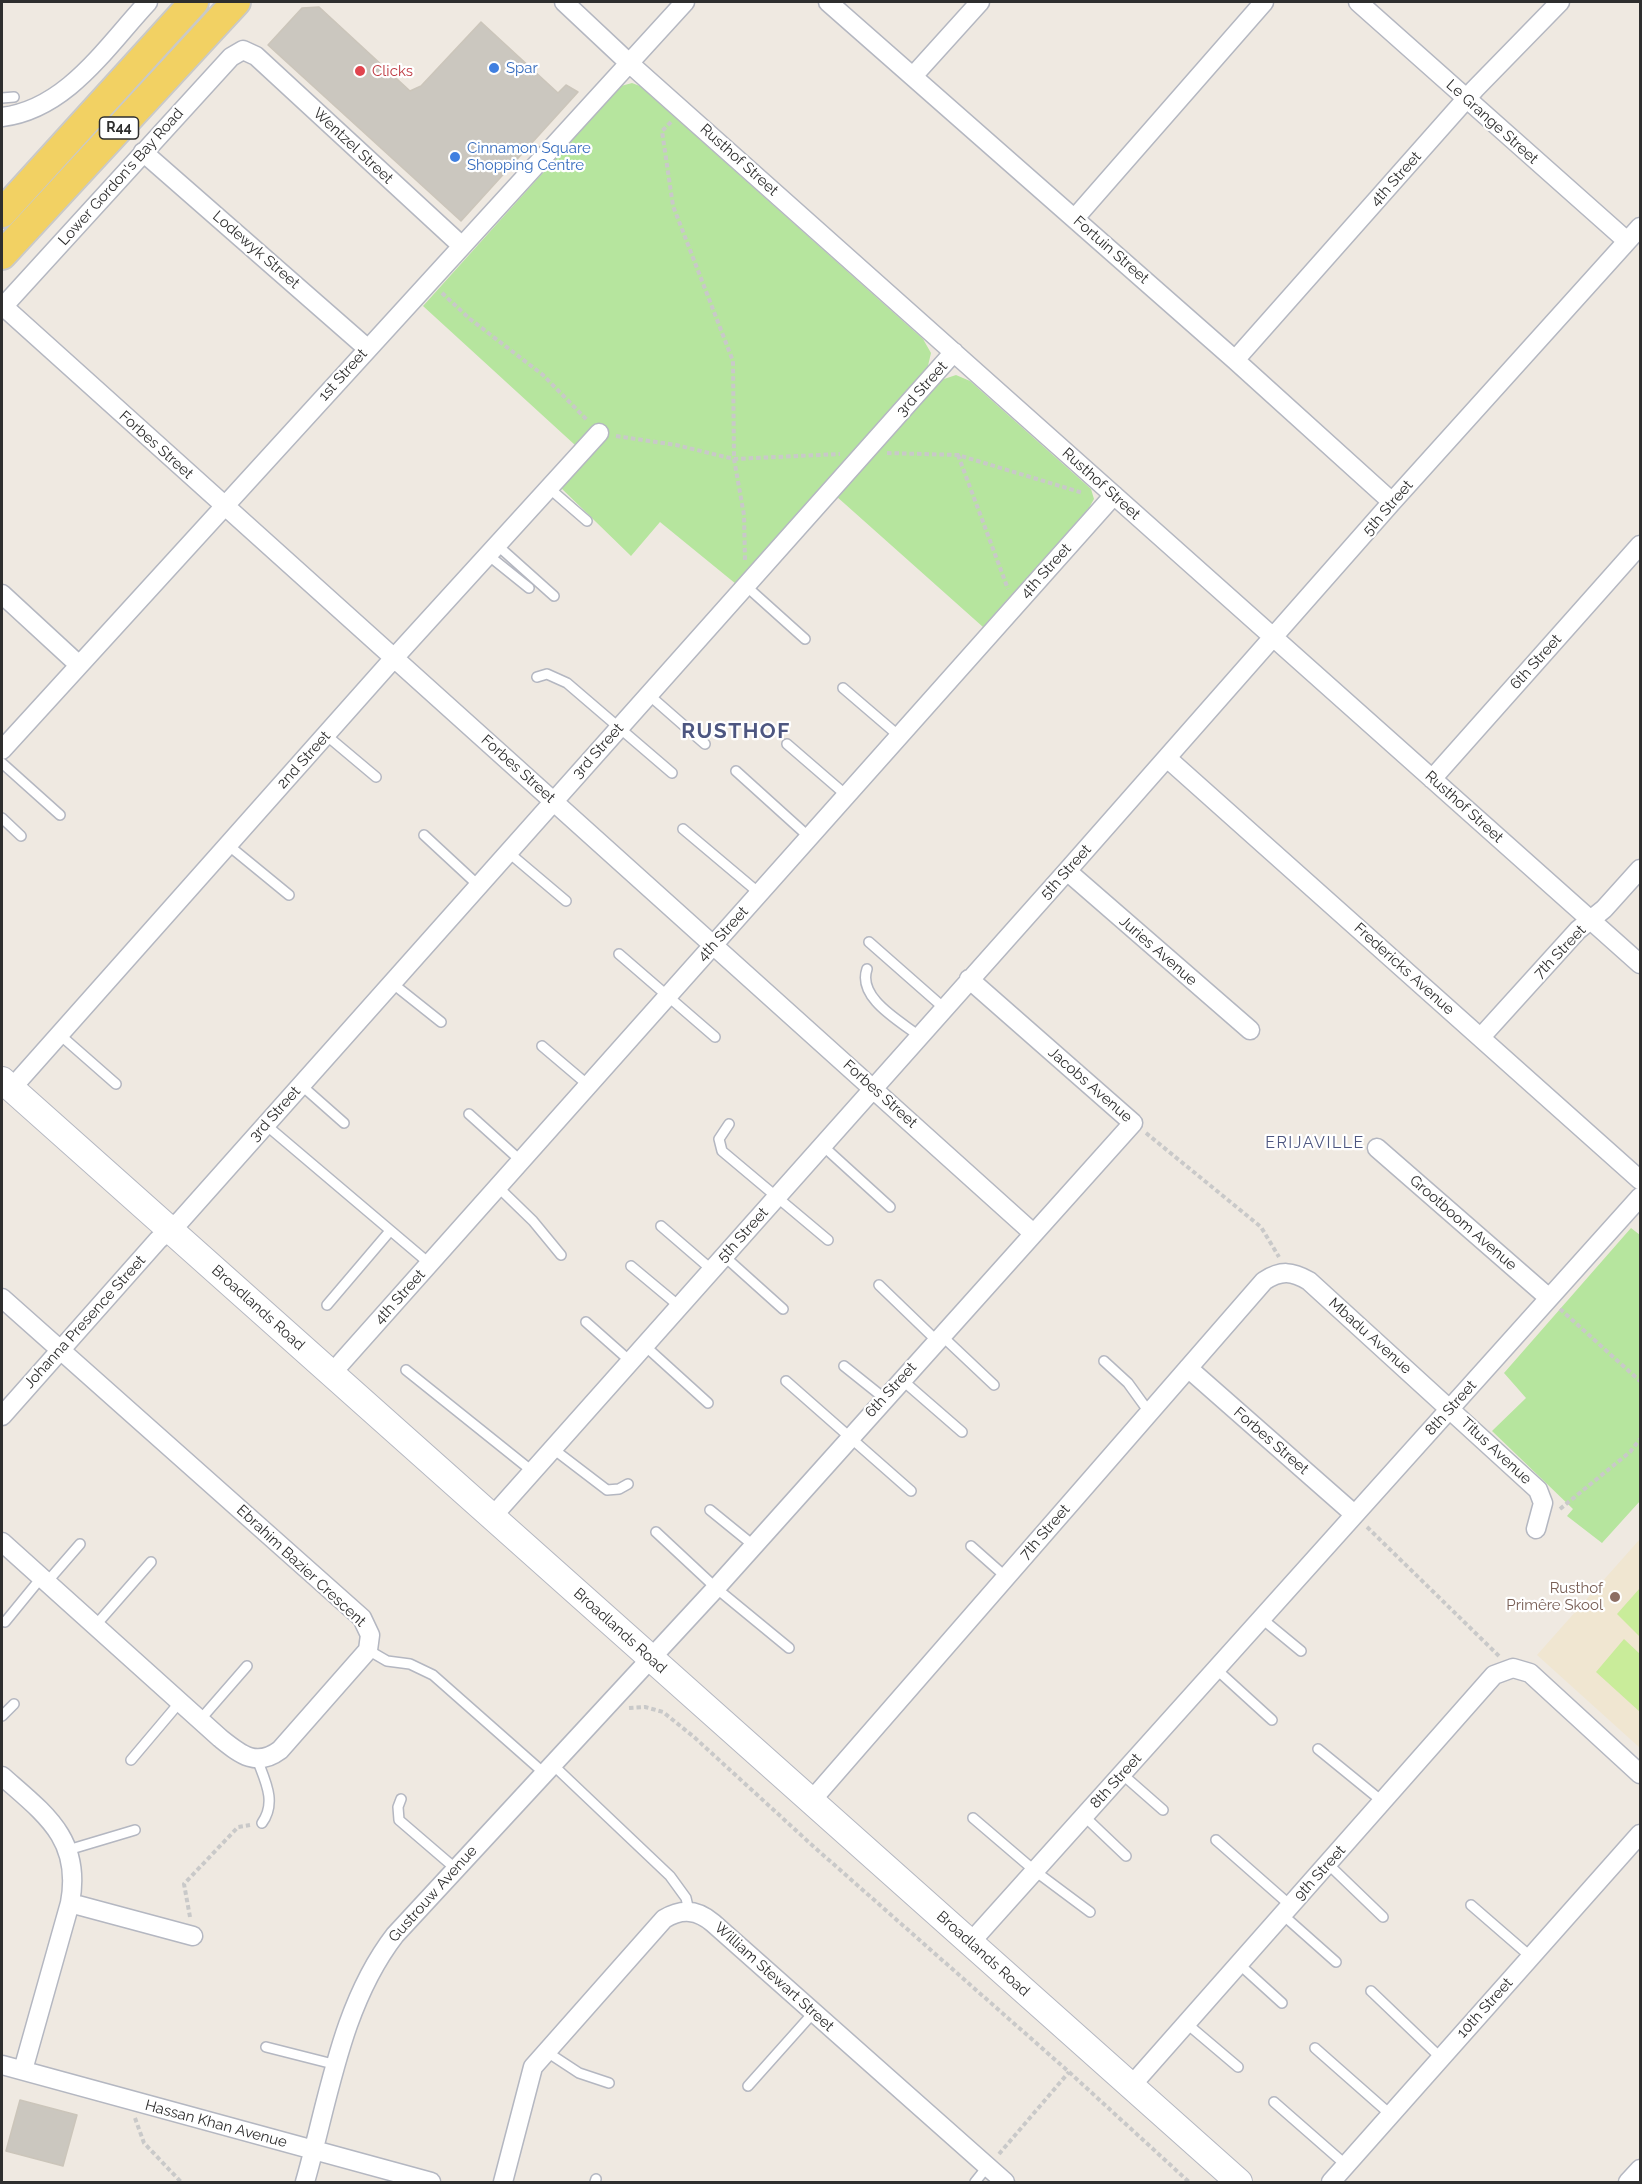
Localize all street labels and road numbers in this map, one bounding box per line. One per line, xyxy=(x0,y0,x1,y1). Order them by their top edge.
street label: Le Grange Street xyxy=(1442,76,1542,168)
street label: Wentzel Street xyxy=(309,104,397,188)
street label: Lower Gordon's Bay Road xyxy=(55,105,187,249)
road number: R44 xyxy=(100,117,138,139)
street label: Rusthof Street xyxy=(696,120,782,200)
street label: 4th Street xyxy=(1367,148,1425,210)
street label: Lodewyk Street xyxy=(209,207,303,293)
street label: Fortuin Street xyxy=(1070,212,1152,288)
street label: 1st Street xyxy=(315,345,371,405)
street label: 3rd Street xyxy=(893,358,951,420)
street label: Forbes Street xyxy=(115,407,197,483)
street label: Rusthof Street xyxy=(1058,444,1144,524)
street label: 5th Street xyxy=(1359,477,1417,539)
street label: 4th Street xyxy=(1017,540,1075,602)
street label: 6th Street xyxy=(1506,631,1566,693)
street label: 3rd Street xyxy=(569,720,627,782)
street label: 2nd Street xyxy=(273,727,335,793)
street label: Forbes Street xyxy=(477,731,559,807)
street label: Rusthof Street xyxy=(1421,767,1507,847)
street label: 5th Street xyxy=(1037,841,1095,903)
street label: 4th Street xyxy=(694,903,752,965)
street label: Juries Avenue xyxy=(1115,912,1201,990)
street label: Fredericks Avenue xyxy=(1350,919,1458,1019)
street label: 7th Street xyxy=(1530,922,1590,982)
street label: Jacobs Avenue xyxy=(1044,1044,1136,1126)
street label: Forbes Street xyxy=(839,1056,921,1132)
street label: 3rd Street xyxy=(246,1083,304,1145)
street label: Grootboom Avenue xyxy=(1406,1172,1520,1274)
street label: 5th Street xyxy=(714,1204,772,1266)
street label: Johanna Presence Street xyxy=(21,1252,149,1392)
street label: Broadlands Road xyxy=(208,1262,308,1354)
street label: 4th Street xyxy=(371,1266,429,1328)
street label: Mbadu Avenue xyxy=(1325,1294,1415,1378)
street label: 6th Street xyxy=(861,1359,921,1421)
street label: 8th Street xyxy=(1422,1377,1480,1439)
street label: Forbes Street xyxy=(1230,1404,1312,1478)
street label: Titus Avenue xyxy=(1457,1414,1535,1488)
street label: Ebrahim Bazier Crescent xyxy=(233,1501,369,1631)
street label: 7th Street xyxy=(1016,1501,1074,1563)
street label: Broadlands Road xyxy=(570,1585,670,1677)
street label: 8th Street xyxy=(1087,1750,1145,1812)
street label: Gustrouw Avenue xyxy=(385,1842,481,1946)
street label: 9th Street xyxy=(1291,1842,1349,1904)
street label: Broadlands Road xyxy=(933,1908,1033,2000)
street label: William Stewart Street xyxy=(711,1919,837,2035)
street label: 10th Street xyxy=(1453,1974,1517,2042)
street label: Hassan Khan Avenue xyxy=(143,2096,289,2152)

